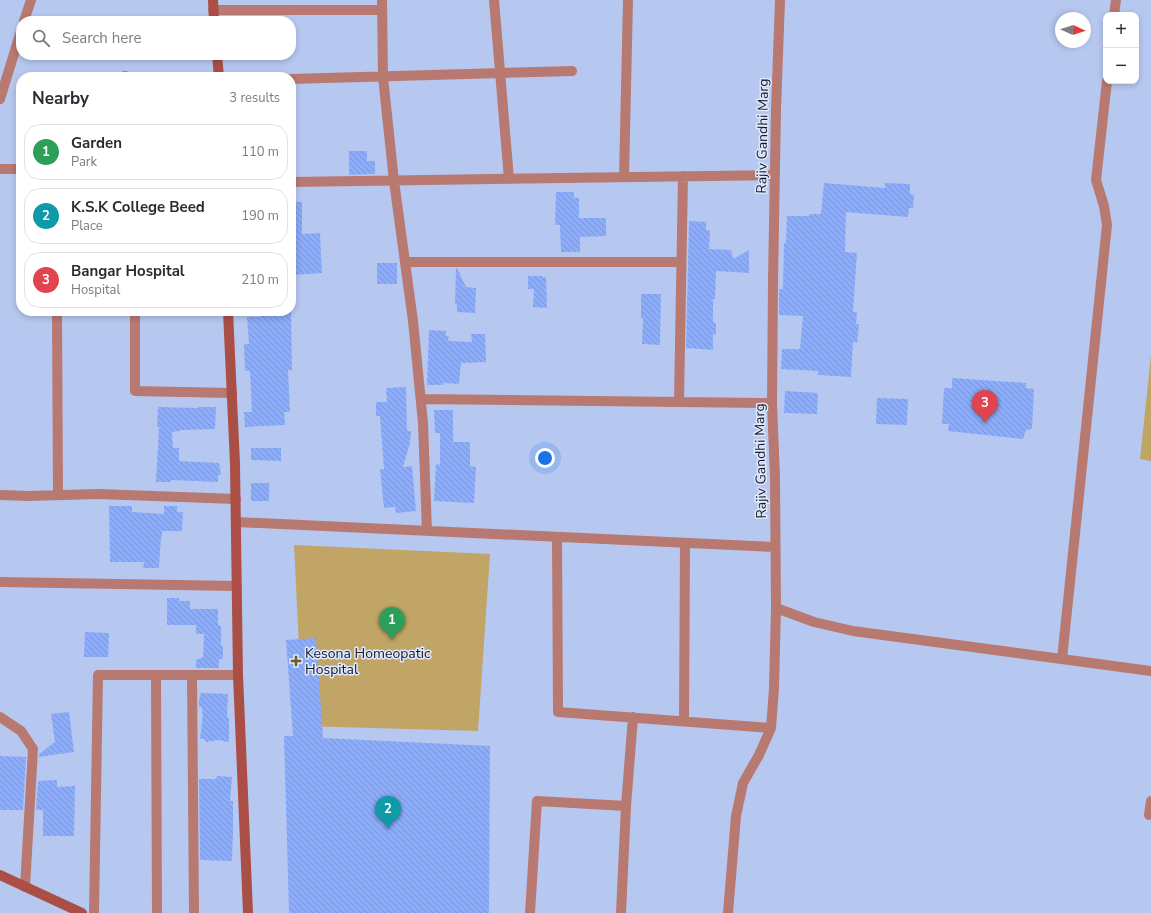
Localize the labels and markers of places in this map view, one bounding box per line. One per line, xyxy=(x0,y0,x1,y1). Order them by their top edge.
pin: 3 xyxy=(972,390,998,423)
pin: 1 xyxy=(379,607,405,640)
place label: Kesona Homeopatic Hospital xyxy=(305,644,431,679)
marker: Kesona Homeopatic Hospital xyxy=(290,655,302,667)
pin: 2 xyxy=(375,796,401,829)

